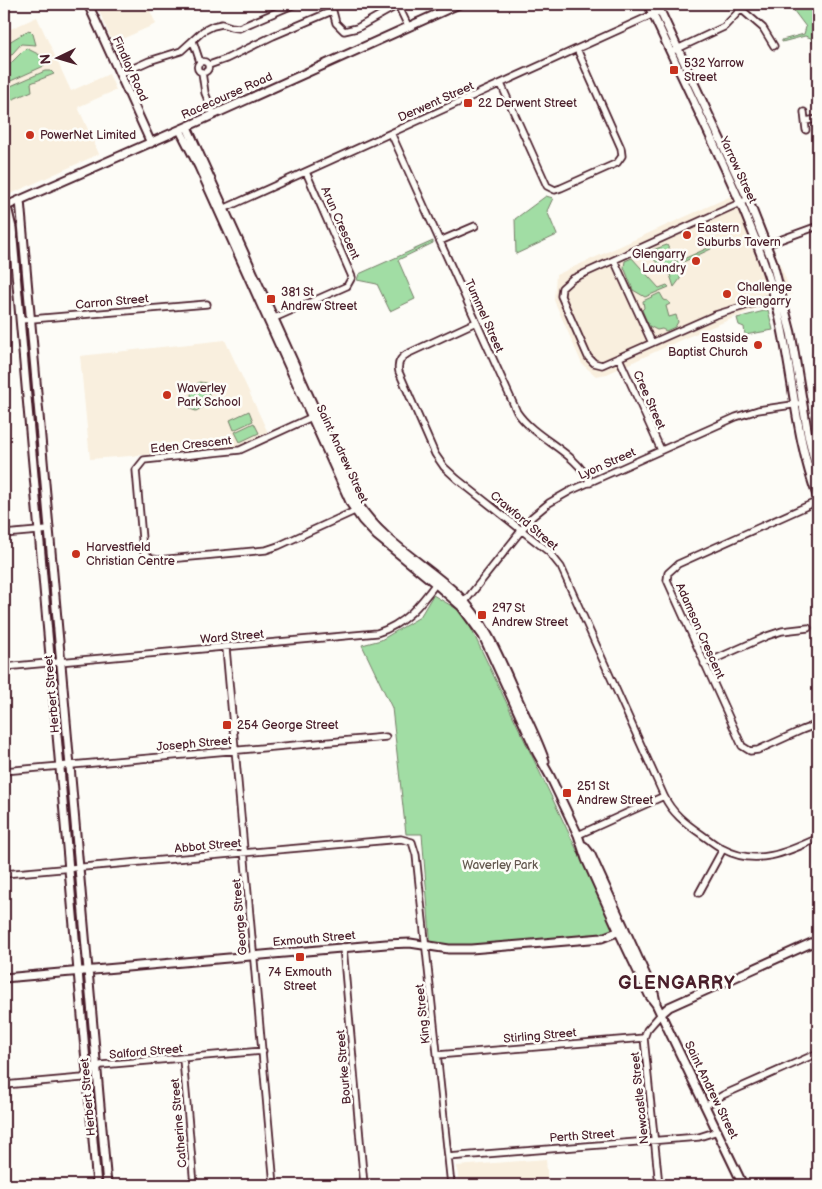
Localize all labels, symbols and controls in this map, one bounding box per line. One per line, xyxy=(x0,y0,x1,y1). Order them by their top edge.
north arrow xyxy=(32,32,82,82)
street label: Findlay Road xyxy=(109,34,151,104)
text: N xyxy=(37,53,54,65)
place label: 532 Yarrow Street xyxy=(684,56,744,85)
marker: 532 Yarrow Street xyxy=(668,64,680,76)
street label: Racecourse Road xyxy=(179,69,275,123)
street label: Derwent Street xyxy=(396,78,477,125)
place label: 22 Derwent Street xyxy=(478,96,577,111)
marker: 22 Derwent Street xyxy=(462,97,474,109)
place label: PowerNet Limited xyxy=(40,128,136,143)
marker: PowerNet Limited xyxy=(24,129,36,141)
street label: Yarrow Street xyxy=(716,133,760,206)
street label: Arun Crescent xyxy=(317,184,363,262)
place label: Eastern Suburbs Tavern xyxy=(697,221,781,250)
marker: Eastern Suburbs Tavern xyxy=(681,229,693,241)
place label: Glengarry Laundry xyxy=(632,247,687,276)
marker: Glengarry Laundry xyxy=(690,255,702,267)
street label: Tummel Street xyxy=(461,277,507,355)
place label: Challenge Glengarry xyxy=(737,280,792,309)
place label: 381 St Andrew Street xyxy=(281,285,358,314)
marker: Challenge Glengarry xyxy=(721,288,733,300)
street label: Carron Street xyxy=(75,291,149,313)
marker: 381 St Andrew Street xyxy=(265,293,277,305)
place label: Eastside Baptist Church xyxy=(668,331,748,360)
marker: Eastside Baptist Church xyxy=(752,339,764,351)
street label: Cree Street xyxy=(629,368,669,432)
place label: Waverley Park School xyxy=(177,381,241,410)
marker: Waverley Park School xyxy=(161,389,173,401)
street label: Saint Andrew Street xyxy=(313,402,371,506)
street label: Eden Crescent xyxy=(150,433,233,457)
street label: Lyon Street xyxy=(576,445,638,483)
street label: Crawford Street xyxy=(487,488,561,554)
place label: Harvestfield Christian Centre xyxy=(86,540,175,569)
marker: Harvestfield Christian Centre xyxy=(70,548,82,560)
street label: Adamson Crescent xyxy=(672,581,728,681)
place label: 297 St Andrew Street xyxy=(492,601,569,630)
marker: 297 St Andrew Street xyxy=(476,609,488,621)
street label: Ward Street xyxy=(199,627,265,647)
street label: Herbert Street xyxy=(41,654,63,734)
place label: 254 George Street xyxy=(237,718,339,733)
marker: 254 George Street xyxy=(221,719,233,731)
street label: Joseph Street xyxy=(156,733,233,755)
place label: 251 St Andrew Street xyxy=(577,779,654,808)
marker: 251 St Andrew Street xyxy=(561,787,573,799)
street label: Abbot Street xyxy=(174,836,242,856)
park label: Waverley Park xyxy=(462,858,538,873)
street label: George Street xyxy=(229,878,251,956)
street label: Exmouth Street xyxy=(272,928,356,950)
marker: 74 Exmouth Street xyxy=(294,951,306,963)
place label: 74 Exmouth Street xyxy=(268,965,332,994)
district label: GLENGARRY xyxy=(618,973,736,994)
street label: King Street xyxy=(412,983,434,1045)
street label: Stirling Street xyxy=(503,1025,577,1047)
street label: Bourke Street xyxy=(333,1029,355,1105)
street label: Saint Andrew Street xyxy=(681,1039,741,1142)
street label: Salford Street xyxy=(109,1041,184,1063)
street label: Newcastle Street xyxy=(628,1051,652,1145)
street label: Herbert Street xyxy=(77,1057,99,1137)
street label: Catherine Street xyxy=(168,1077,190,1168)
street label: Perth Street xyxy=(549,1126,615,1146)

